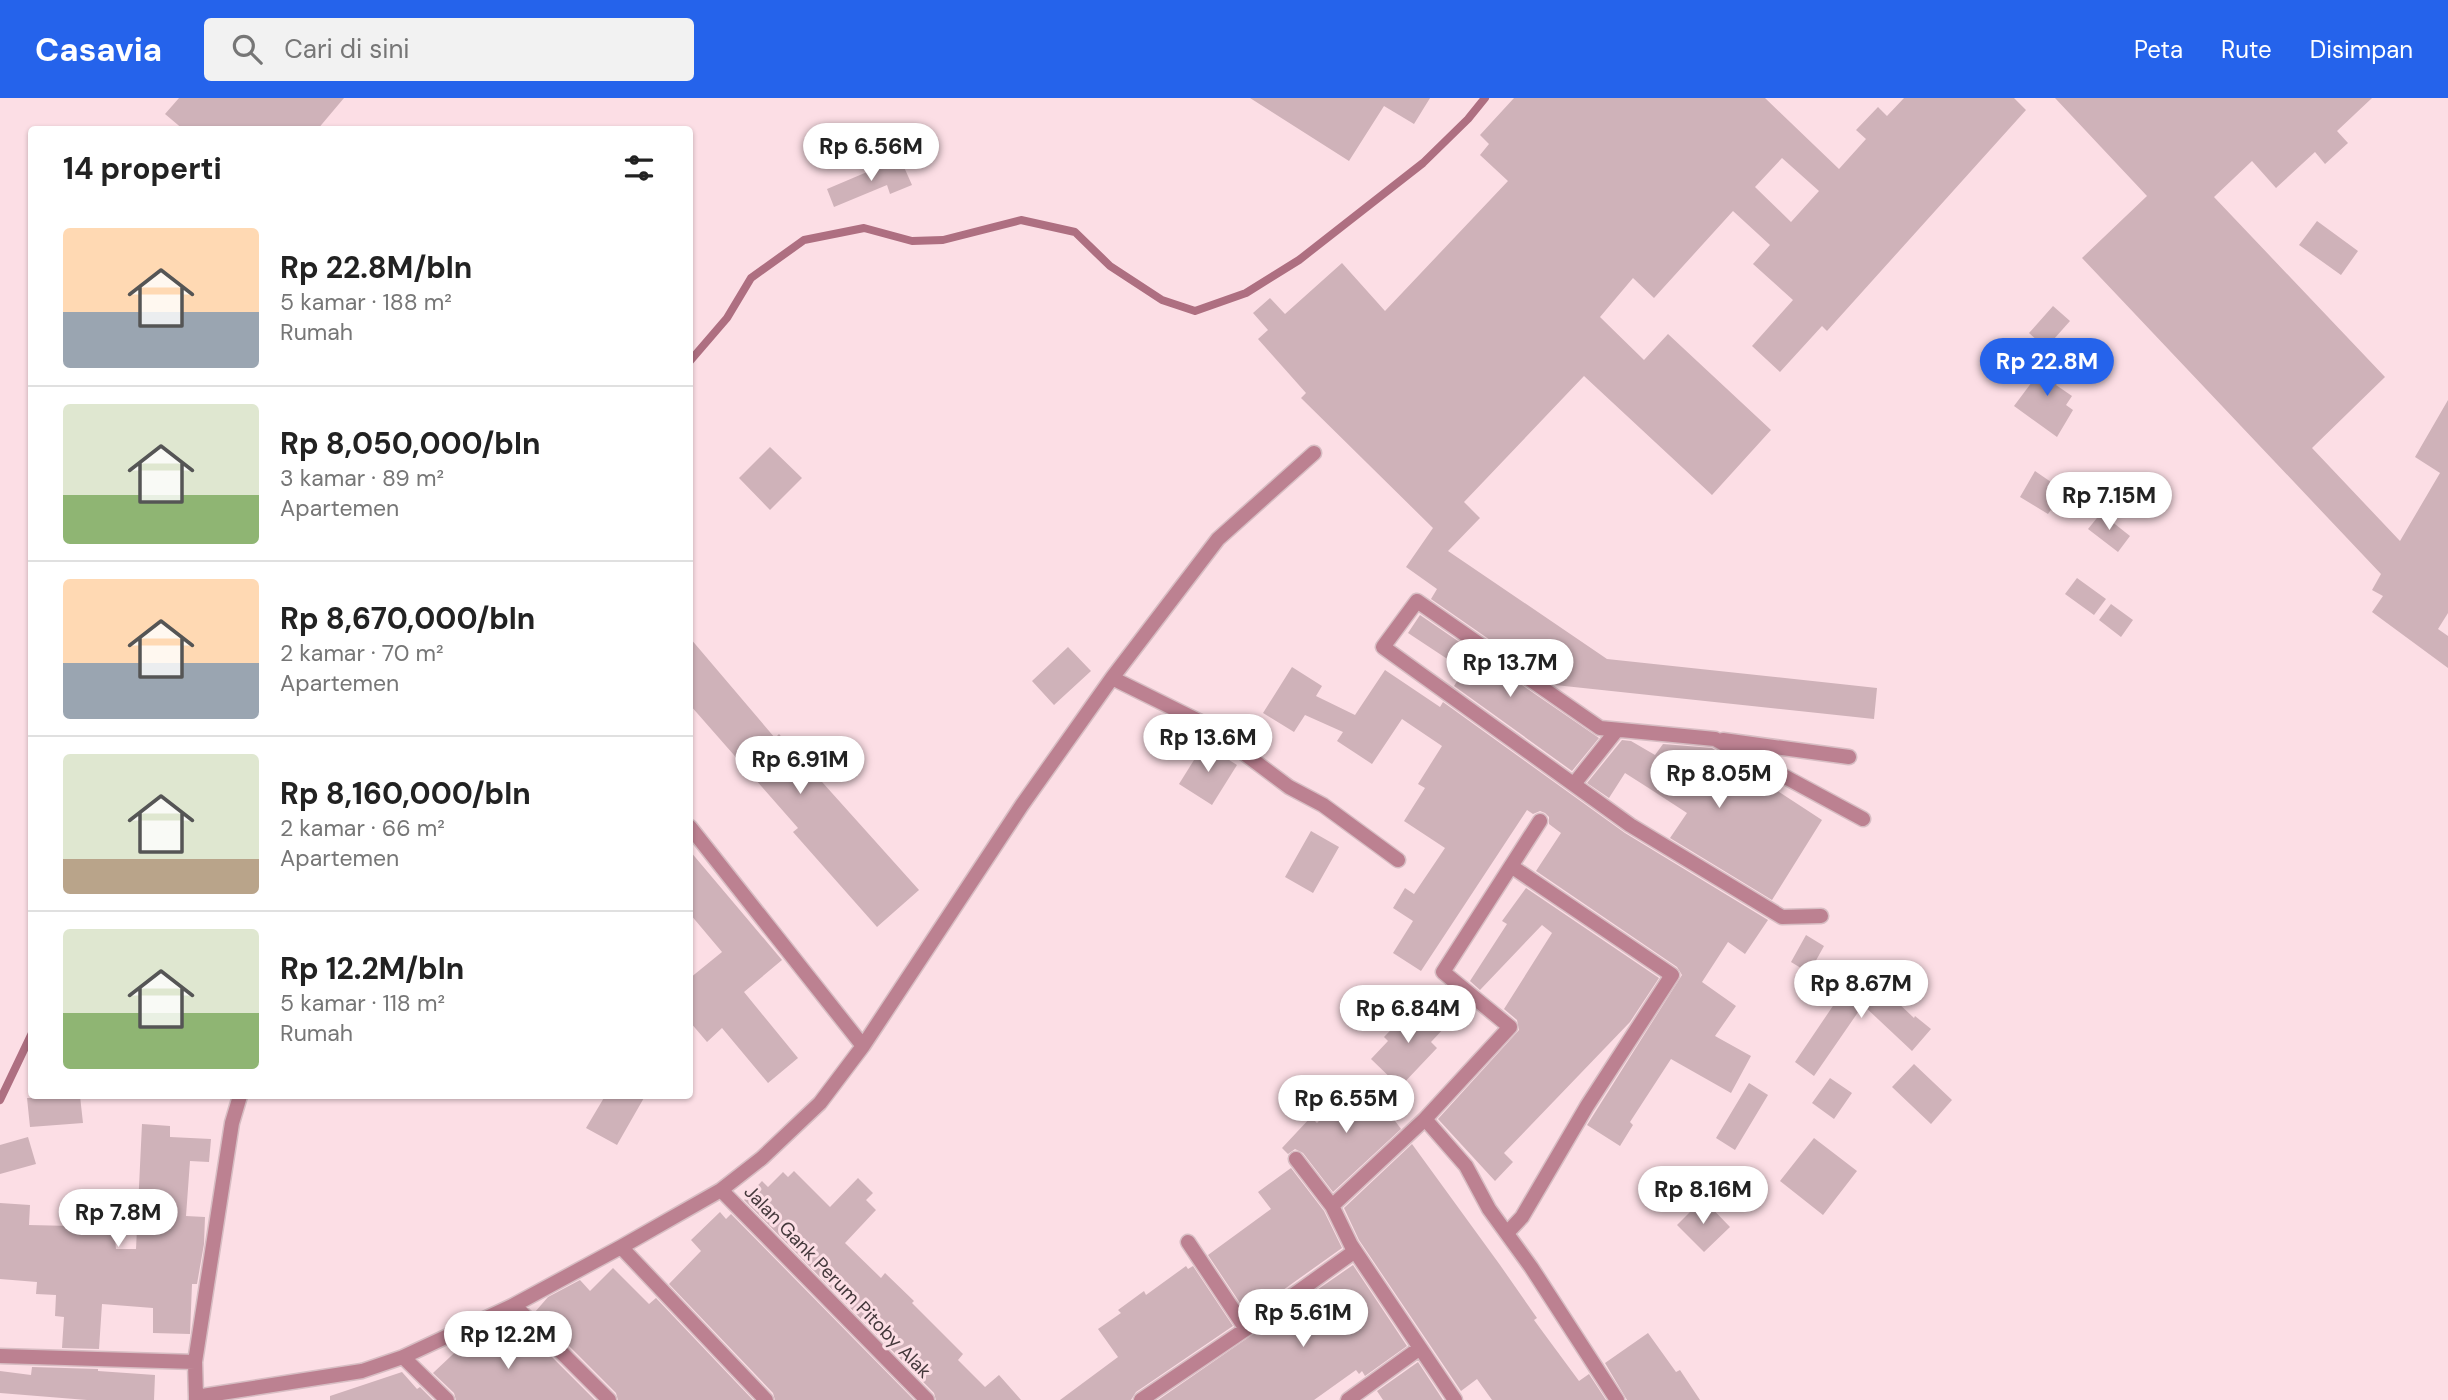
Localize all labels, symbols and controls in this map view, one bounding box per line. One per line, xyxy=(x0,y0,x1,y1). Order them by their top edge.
search box xyxy=(204,18,694,81)
text: Casavia xyxy=(35,28,162,71)
icon: search xyxy=(228,30,266,68)
text: Cari di sini xyxy=(284,32,410,66)
text: Peta xyxy=(2134,34,2183,65)
text: Rute xyxy=(2221,34,2272,65)
text: Disimpan xyxy=(2310,34,2413,65)
pin: Rp 6.56M xyxy=(799,123,943,183)
text: Rp 6.56M xyxy=(819,131,923,161)
text: 14 properti xyxy=(63,149,222,188)
icon: filters xyxy=(620,149,658,187)
text: Rp 22.8M/bln xyxy=(280,248,472,287)
icon: home xyxy=(119,256,203,340)
text: 5 kamar · 188 m² xyxy=(280,287,452,317)
text: Rumah xyxy=(280,317,353,347)
pin: Rp 22.8M xyxy=(1975,338,2119,398)
text: Rp 22.8M xyxy=(1996,346,2098,376)
text: Rp 8,050,000/bln xyxy=(280,424,541,463)
icon: home xyxy=(119,432,203,516)
text: 3 kamar · 89 m² xyxy=(280,463,444,493)
pin: Rp 7.15M xyxy=(2037,472,2181,532)
text: Rp 7.15M xyxy=(2062,480,2156,510)
text: Apartemen xyxy=(280,493,399,523)
text: Rp 8,670,000/bln xyxy=(280,599,535,638)
icon: home xyxy=(119,607,203,691)
text: 2 kamar · 70 m² xyxy=(280,638,444,668)
pin: Rp 13.7M xyxy=(1438,640,1582,699)
text: Rp 13.7M xyxy=(1462,647,1558,677)
text: Apartemen xyxy=(280,668,399,698)
pin: Rp 13.6M xyxy=(1136,714,1280,774)
text: Rp 13.6M xyxy=(1159,722,1257,752)
pin: Rp 6.91M xyxy=(728,736,872,796)
text: Rp 6.91M xyxy=(751,744,849,774)
pin: Rp 8.05M xyxy=(1647,750,1791,810)
text: Rp 8.05M xyxy=(1666,758,1772,788)
text: Rp 8,160,000/bln xyxy=(280,774,531,813)
icon: home xyxy=(119,782,203,866)
text: 2 kamar · 66 m² xyxy=(280,813,445,843)
text: Apartemen xyxy=(280,843,399,873)
text: Rp 12.2M/bln xyxy=(280,949,464,988)
icon: home xyxy=(119,957,203,1041)
pin: Rp 8.67M xyxy=(1789,960,1933,1020)
text: Rp 8.67M xyxy=(1810,968,1912,998)
pin: Rp 6.84M xyxy=(1336,986,1480,1045)
text: 5 kamar · 118 m² xyxy=(280,988,445,1018)
text: Rp 6.84M xyxy=(1356,993,1460,1023)
text: Rumah xyxy=(280,1018,353,1048)
pin: Rp 6.55M xyxy=(1274,1076,1418,1135)
text: Rp 6.55M xyxy=(1294,1083,1398,1113)
pin: Rp 8.16M xyxy=(1631,1166,1775,1226)
text: Rp 8.16M xyxy=(1654,1174,1752,1204)
street label: Jalan Gank Perum Pitoby Alak xyxy=(739,1179,937,1384)
pin: Rp 7.8M xyxy=(53,1190,183,1249)
text: Rp 7.8M xyxy=(75,1197,161,1227)
pin: Rp 5.61M xyxy=(1231,1290,1375,1349)
text: Rp 5.61M xyxy=(1254,1297,1352,1327)
pin: Rp 12.2M xyxy=(436,1312,580,1371)
text: Rp 12.2M xyxy=(460,1319,556,1349)

